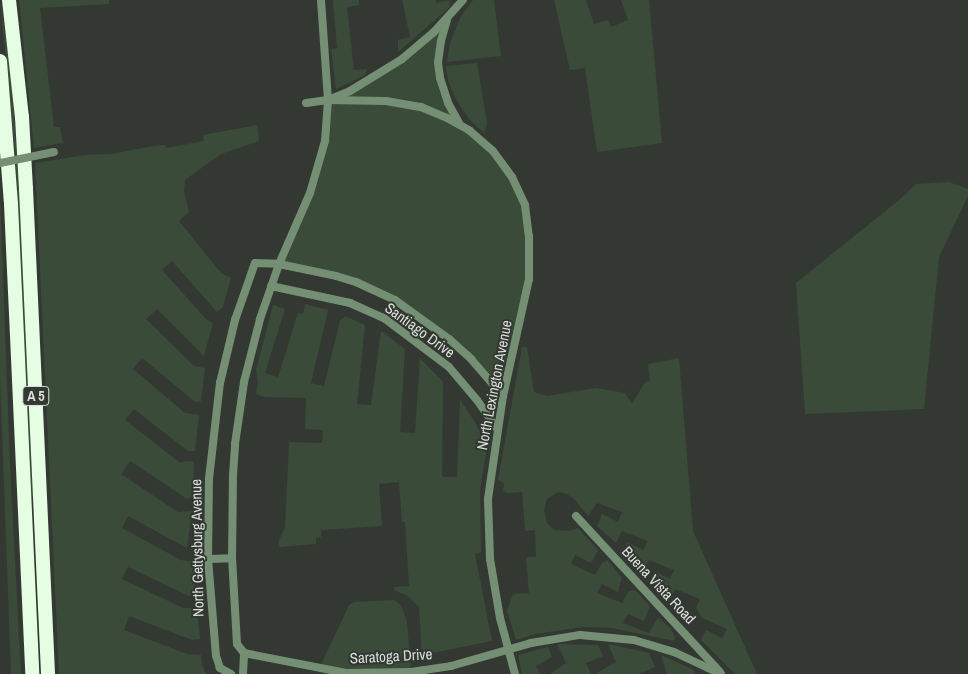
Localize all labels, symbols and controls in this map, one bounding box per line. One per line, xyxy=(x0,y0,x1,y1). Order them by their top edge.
street label: Santiago Drive xyxy=(382,299,458,361)
street label: North Lexington Avenue xyxy=(473,318,515,452)
road number: A 5 xyxy=(21,384,51,408)
street label: North Gettysburg Avenue xyxy=(187,479,207,617)
street label: Buena Vista Road xyxy=(618,542,700,628)
street label: Saratoga Drive xyxy=(349,645,433,667)

